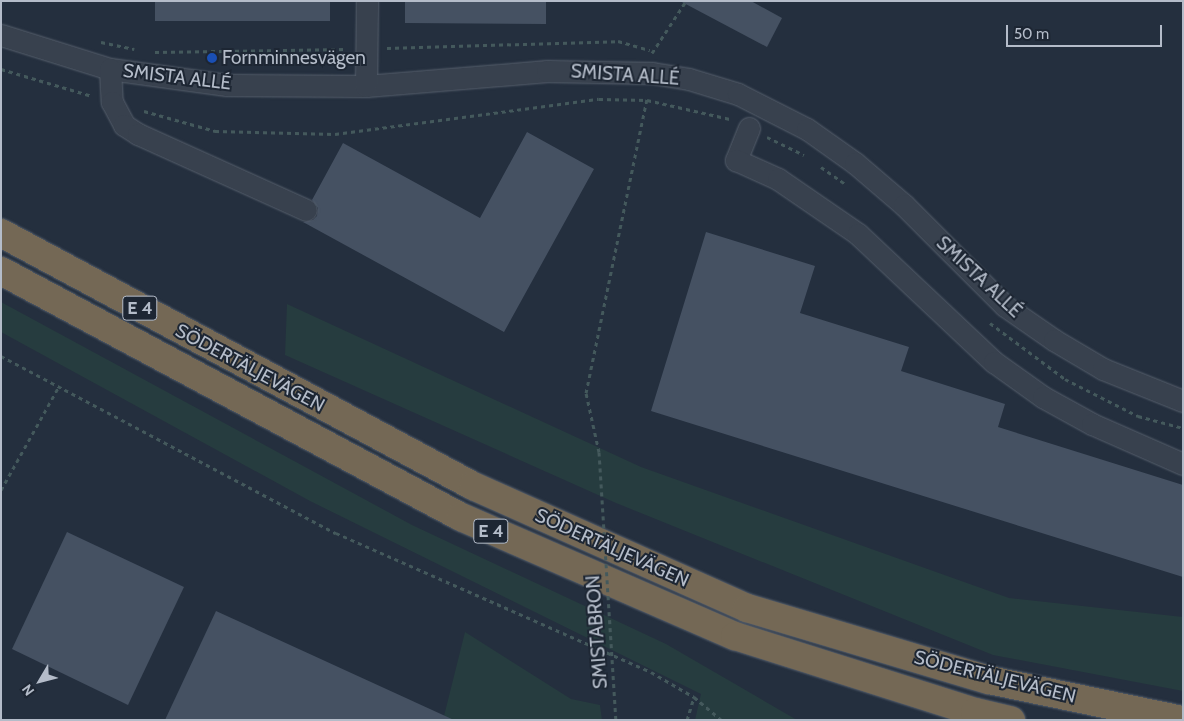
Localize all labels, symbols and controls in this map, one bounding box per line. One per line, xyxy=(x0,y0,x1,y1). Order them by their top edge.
scale bar xyxy=(1009,15,1165,47)
text: 50 m xyxy=(1014,25,1049,43)
place label: Fornminnesvägen xyxy=(222,47,366,69)
marker: Fornminnesvägen xyxy=(206,52,218,64)
street label: SMISTA ALLÉ xyxy=(122,59,232,95)
street label: SMISTA ALLÉ xyxy=(570,60,680,90)
street label: SMISTA ALLÉ xyxy=(931,232,1027,322)
road number: E 4 xyxy=(121,292,159,324)
street label: SÖDERTÄLJEVÄGEN xyxy=(171,319,329,417)
street label: SÖDERTÄLJEVÄGEN xyxy=(532,504,692,592)
road number: E 4 xyxy=(472,516,510,546)
street label: SMISTABRON xyxy=(582,574,612,690)
street label: SÖDERTÄLJEVÄGEN xyxy=(912,646,1078,708)
north arrow xyxy=(15,656,65,706)
text: N xyxy=(18,681,38,699)

